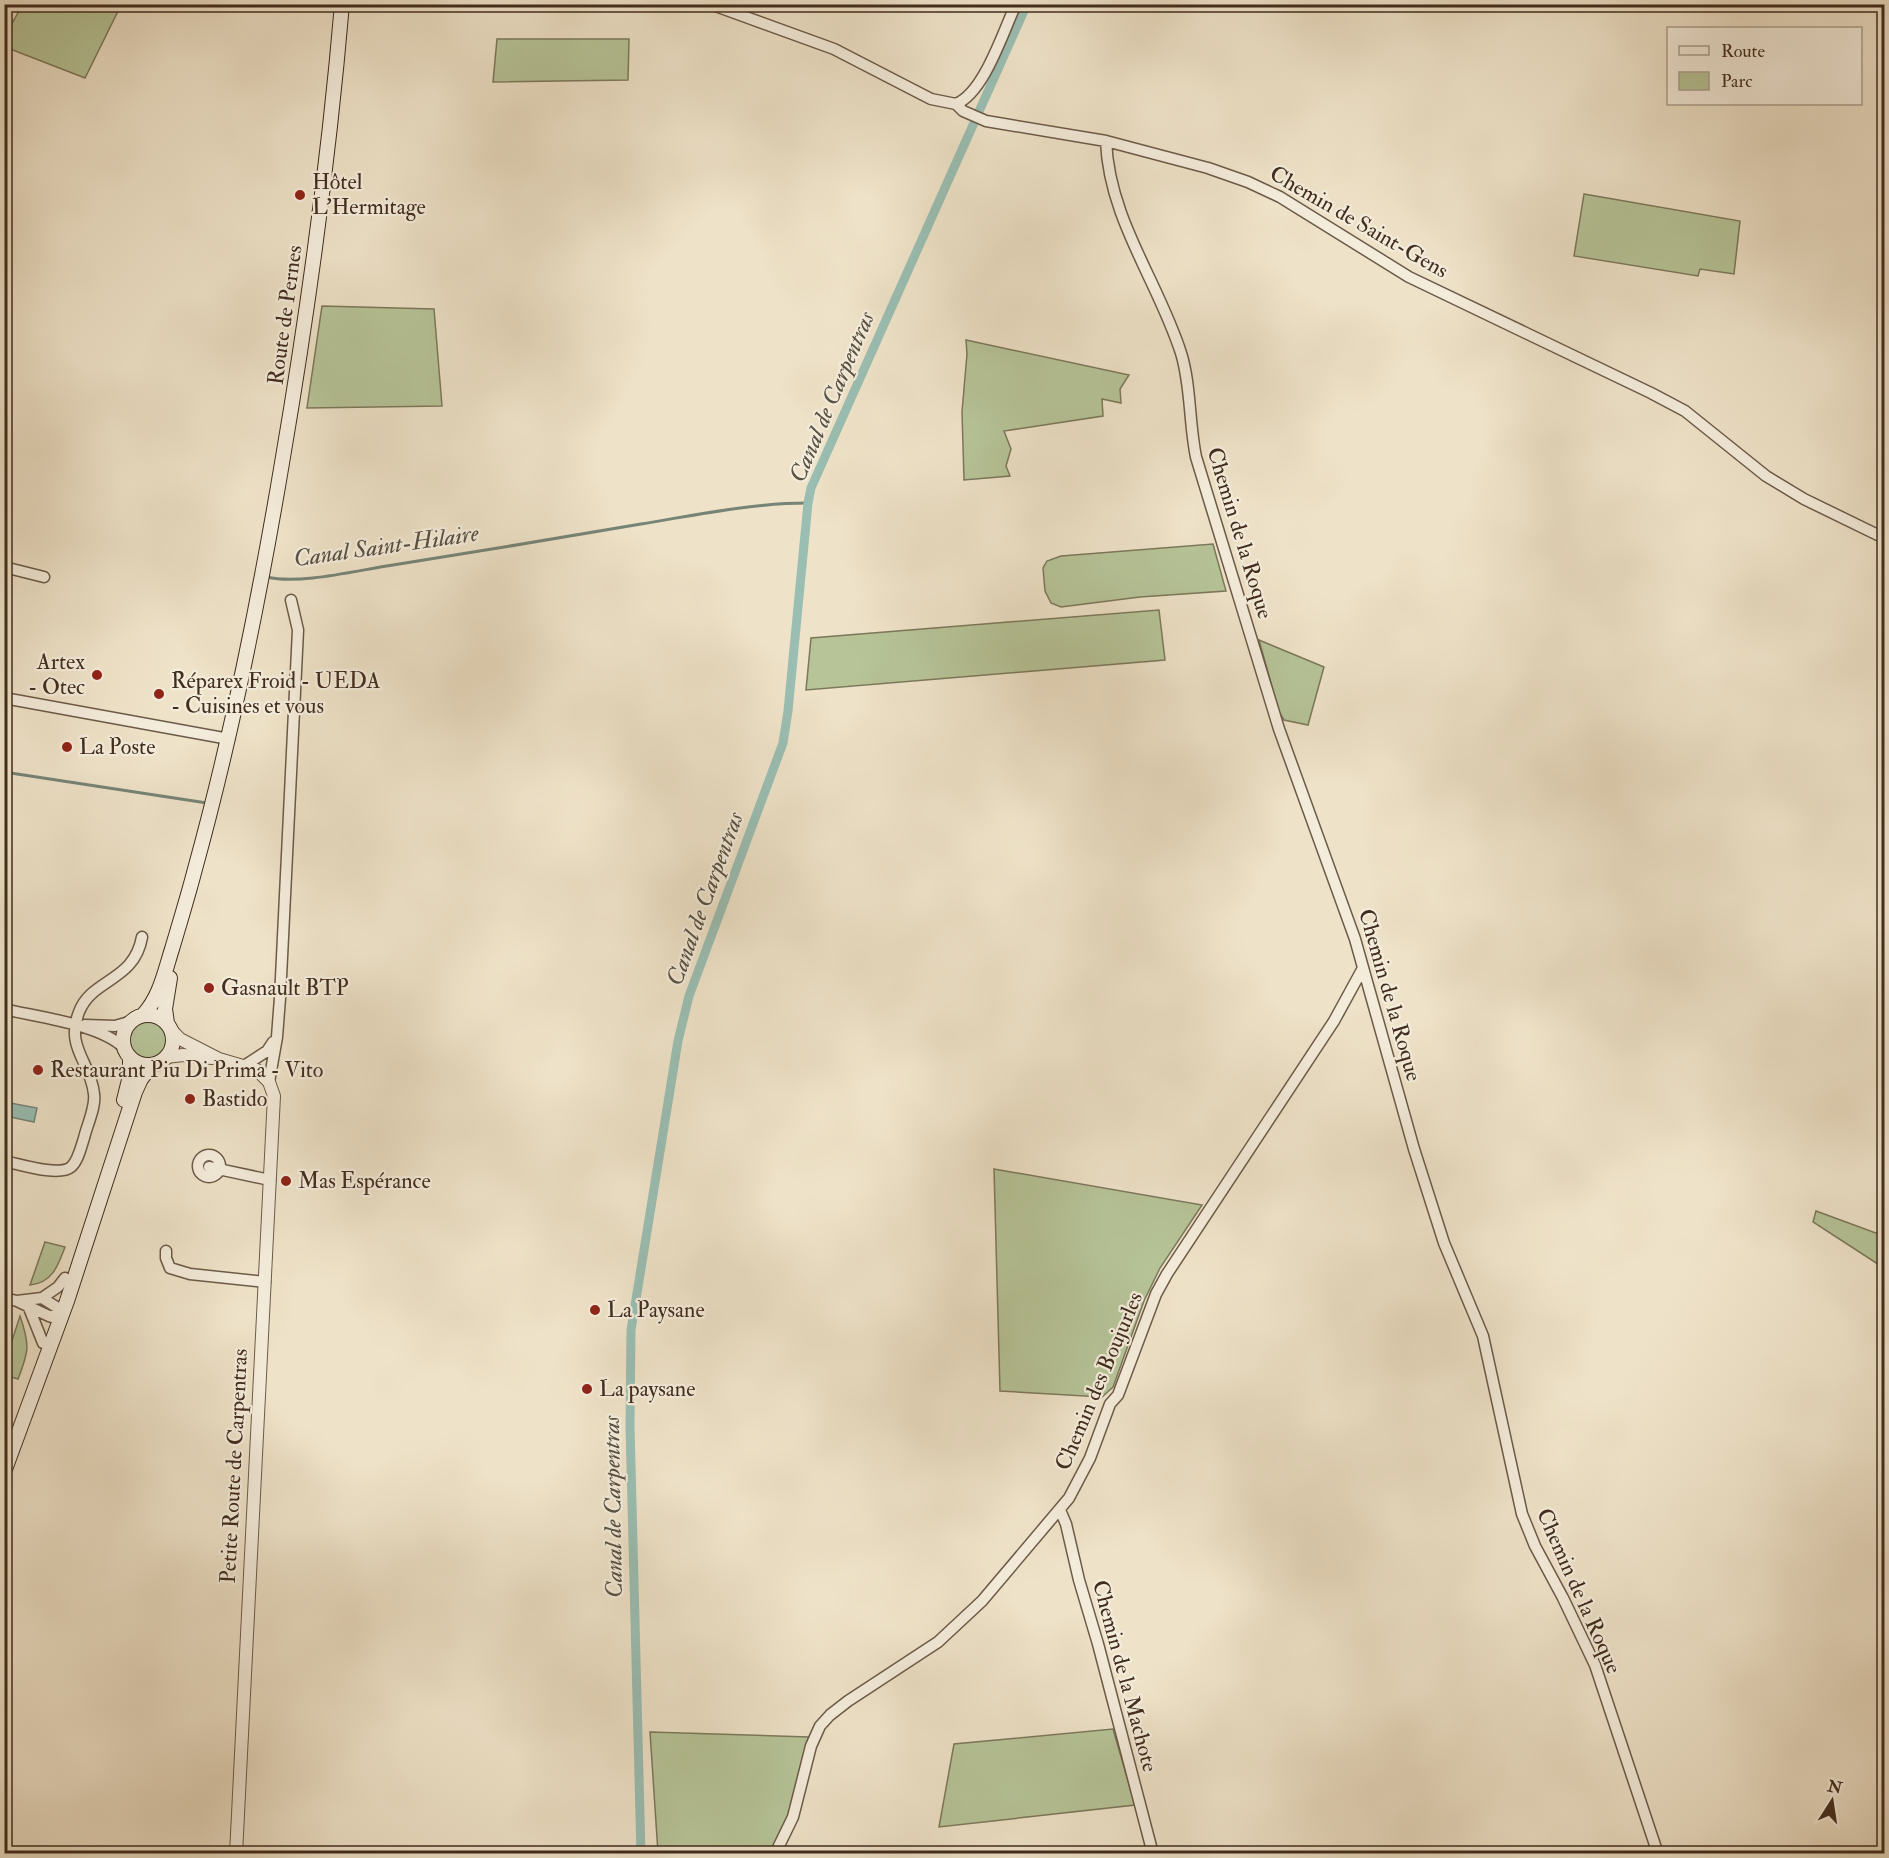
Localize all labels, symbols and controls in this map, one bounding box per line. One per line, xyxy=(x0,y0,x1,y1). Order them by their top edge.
legend xyxy=(1667,27,1862,105)
text: Route xyxy=(1721,40,1765,63)
text: Parc xyxy=(1721,70,1752,93)
street label: Chemin de Saint-Gens xyxy=(1265,159,1453,285)
place label: Hôtel L'Hermitage xyxy=(312,168,426,221)
marker: Hôtel L'Hermitage xyxy=(293,188,307,202)
street label: Route de Pernes xyxy=(261,243,309,387)
water label: Canal de Carpentras xyxy=(782,307,882,487)
street label: Chemin de la Roque xyxy=(1201,444,1279,622)
water label: Canal Saint-Hilaire xyxy=(291,518,482,574)
place label: Artex - Otec xyxy=(28,648,85,701)
place label: Réparex Froid - UEDA - Cuisines et vous xyxy=(171,667,381,720)
marker: Artex - Otec xyxy=(90,668,104,682)
marker: Réparex Froid - UEDA - Cuisines et vous xyxy=(152,687,166,701)
place label: La Poste xyxy=(79,733,155,761)
marker: La Poste xyxy=(60,740,74,754)
water label: Canal de Carpentras xyxy=(659,808,751,990)
street label: Chemin de la Roque xyxy=(1352,906,1428,1084)
place label: Gasnault BTP xyxy=(221,974,349,1002)
marker: Gasnault BTP xyxy=(202,981,216,995)
place label: Restaurant Piu Di Prima - Vito xyxy=(50,1056,323,1084)
marker: Restaurant Piu Di Prima - Vito xyxy=(31,1063,45,1077)
place label: Bastido xyxy=(202,1085,267,1113)
marker: Bastido xyxy=(183,1092,197,1106)
place label: Mas Espérance xyxy=(298,1167,431,1196)
marker: Mas Espérance xyxy=(279,1174,293,1188)
street label: Chemin des Boujurles xyxy=(1049,1288,1149,1474)
place label: La Paysane xyxy=(607,1296,705,1324)
marker: La Paysane xyxy=(588,1303,602,1317)
street label: Petite Route de Carpentras xyxy=(214,1348,255,1584)
place label: La paysane xyxy=(599,1375,695,1404)
marker: La paysane xyxy=(580,1382,594,1396)
water label: Canal de Carpentras xyxy=(596,1415,630,1598)
street label: Chemin de la Roque xyxy=(1530,1504,1628,1678)
street label: Chemin de la Machote xyxy=(1086,1577,1164,1775)
north arrow xyxy=(1802,1771,1862,1831)
text: N xyxy=(1825,1776,1845,1799)

